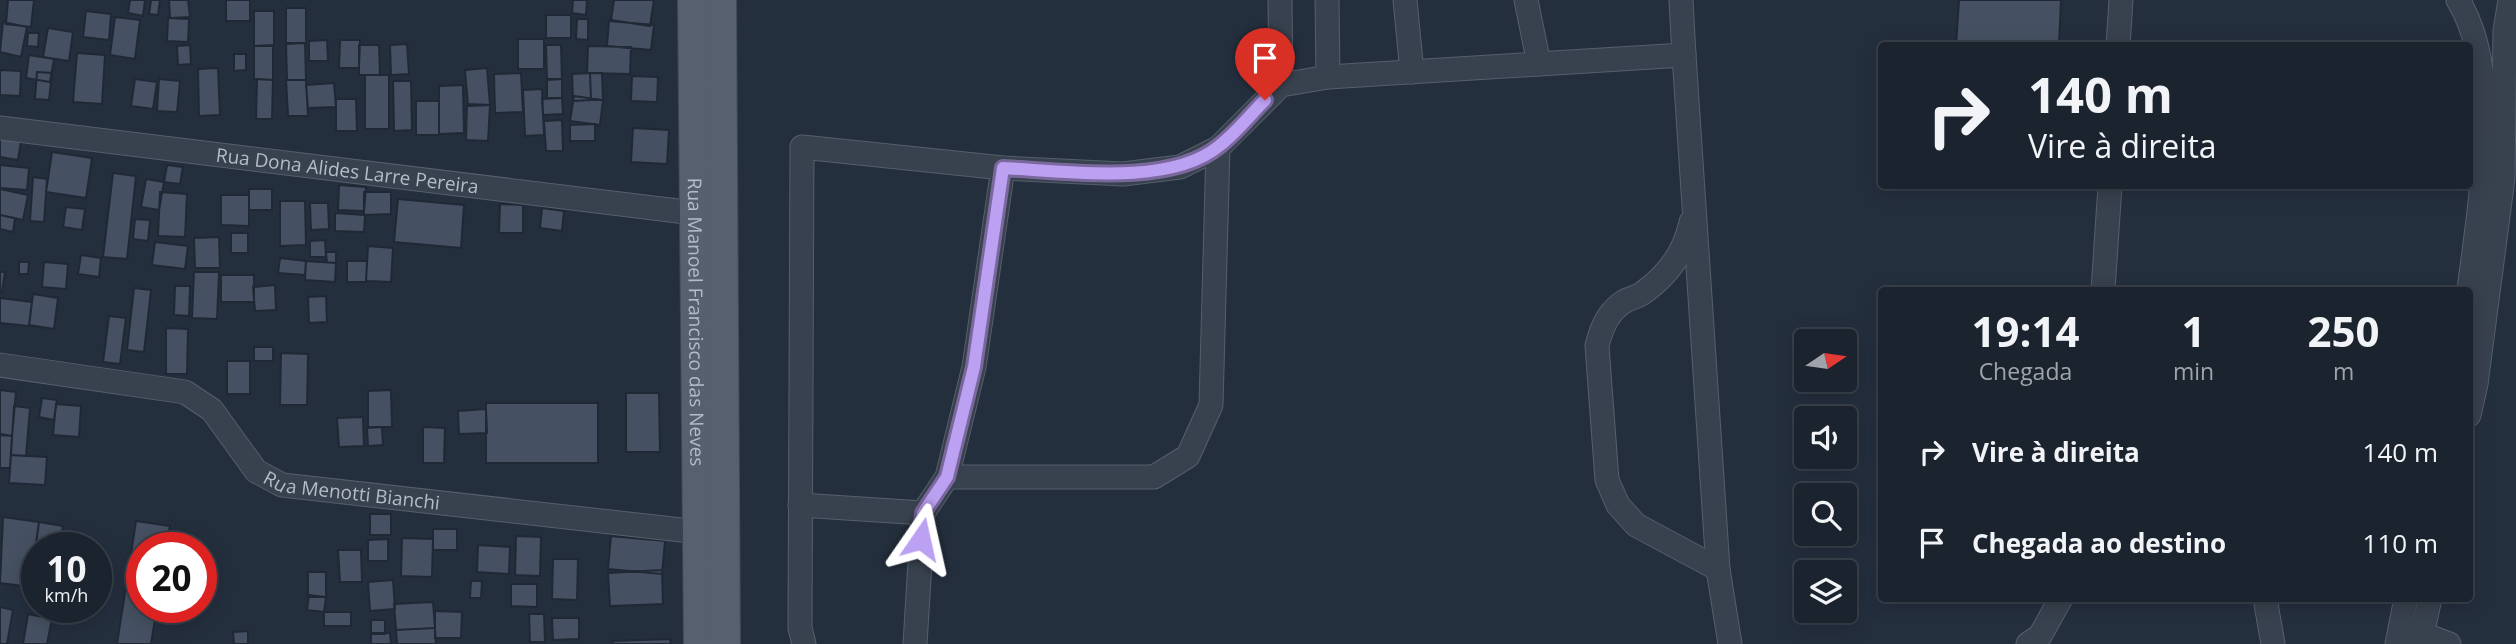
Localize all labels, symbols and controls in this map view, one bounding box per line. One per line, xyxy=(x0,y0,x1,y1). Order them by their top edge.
pin xyxy=(1235,28,1295,100)
icon: arrive xyxy=(1246,39,1284,77)
text: 140 m xyxy=(2028,61,2173,127)
icon: right xyxy=(1913,70,2004,161)
text: Vire à direita xyxy=(2028,124,2217,167)
street label: Rua Dona Alides Larre Pereira xyxy=(215,142,480,200)
street label: Rua Manoel Francisco das Neves xyxy=(682,178,710,466)
text: 19:14 xyxy=(1971,302,2079,359)
text: 1 xyxy=(2181,302,2206,359)
text: 250 xyxy=(2308,302,2380,359)
north arrow xyxy=(1794,329,1857,392)
map controls xyxy=(1794,329,1857,623)
text: Chegada xyxy=(1979,355,2072,387)
text: min xyxy=(2173,355,2214,387)
text: m xyxy=(2333,355,2354,387)
button: sound xyxy=(1794,406,1857,469)
icon: right xyxy=(1913,433,1951,471)
text: Vire à direita xyxy=(1972,434,2140,470)
text: 140 m xyxy=(2363,434,2438,470)
street label: Rua Menotti Bianchi xyxy=(259,464,441,516)
button: search xyxy=(1794,483,1857,546)
position arrow xyxy=(884,502,958,576)
icon: arrive xyxy=(1913,524,1951,562)
text: Chegada ao destino xyxy=(1972,525,2226,561)
text: 110 m xyxy=(2363,525,2438,561)
speed limit sign: 20 xyxy=(126,532,217,623)
text: 10 xyxy=(46,545,87,592)
button: layers xyxy=(1794,560,1857,623)
text: km/h xyxy=(45,583,88,607)

